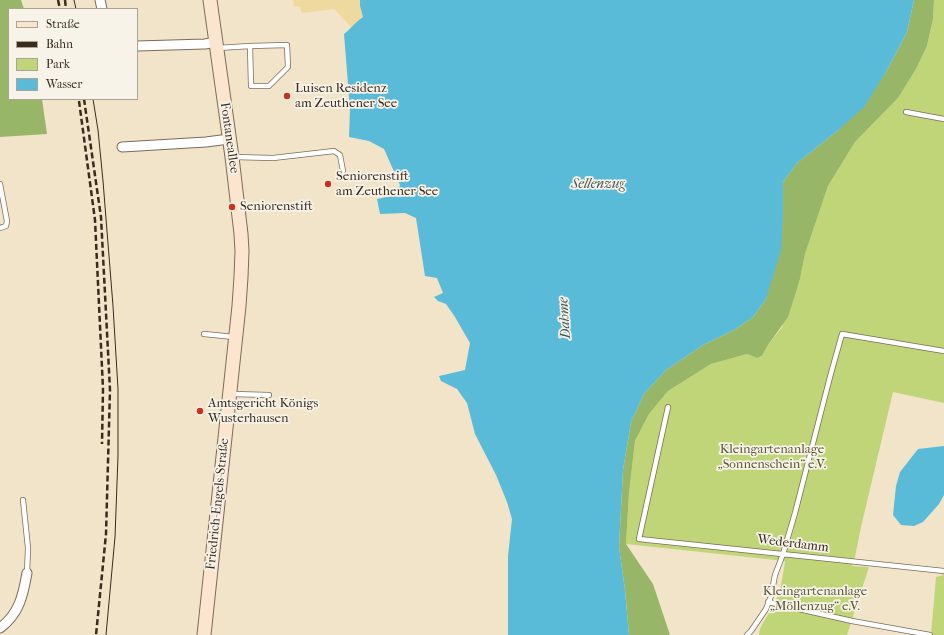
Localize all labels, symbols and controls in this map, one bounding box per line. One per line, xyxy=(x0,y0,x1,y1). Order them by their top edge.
legend xyxy=(8,8,138,100)
text: Straße xyxy=(46,17,80,31)
text: Bahn xyxy=(46,37,73,51)
text: Park xyxy=(46,57,70,71)
text: Wasser xyxy=(46,77,82,91)
place label: Luisen Residenz am Zeuthener See xyxy=(295,81,397,112)
marker: Luisen Residenz am Zeuthener See xyxy=(282,91,292,101)
street label: Fontaneallee xyxy=(216,102,242,174)
place label: Seniorenstift am Zeuthener See xyxy=(336,169,438,200)
water label: Sellenzug xyxy=(571,177,625,193)
marker: Seniorenstift am Zeuthener See xyxy=(323,179,333,189)
place label: Seniorenstift xyxy=(240,199,313,215)
marker: Seniorenstift xyxy=(227,202,237,212)
water label: Dahme xyxy=(555,297,575,339)
place label: Amtsgericht Königs Wusterhausen xyxy=(208,396,318,427)
marker: Amtsgericht Königs Wusterhausen xyxy=(195,406,205,416)
street label: Friedrich-Engels-Straße xyxy=(203,437,233,571)
park label: Kleingartenanlage „Sonnenschein“ e.V. xyxy=(718,442,826,473)
street label: Wederdamm xyxy=(756,532,830,556)
park label: Kleingartenanlage „Möllenzug“ e.V. xyxy=(763,584,867,615)

